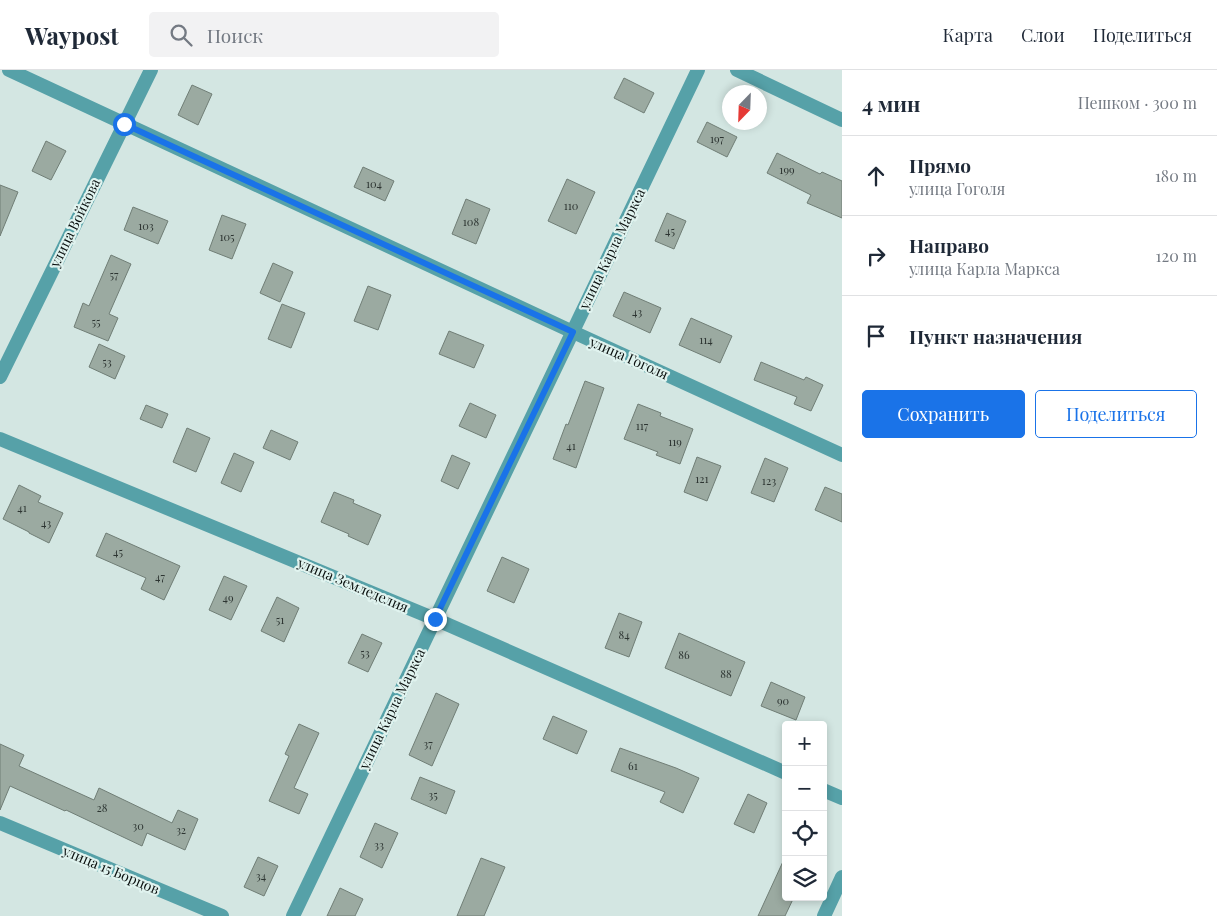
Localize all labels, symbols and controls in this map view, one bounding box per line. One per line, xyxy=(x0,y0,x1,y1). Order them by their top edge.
search box xyxy=(149,12,499,57)
text: Waypost xyxy=(25,19,119,51)
icon: search xyxy=(167,21,195,49)
text: Поиск xyxy=(207,22,263,48)
text: Карта xyxy=(942,23,993,47)
text: Слои xyxy=(1021,23,1065,47)
text: Поделиться xyxy=(1093,23,1192,47)
north arrow xyxy=(722,85,767,130)
text: 4 мин xyxy=(862,89,921,117)
text: Пешком · 300 m xyxy=(1078,92,1197,113)
route start xyxy=(113,113,136,136)
house number: 197 xyxy=(710,131,725,146)
text: Прямо xyxy=(909,152,971,178)
house number: 199 xyxy=(779,162,795,177)
icon: ahead xyxy=(862,162,890,190)
text: 180 m xyxy=(1155,165,1197,186)
street label: улица Войкова xyxy=(44,175,104,271)
house number: 104 xyxy=(366,176,383,191)
text: улица Гоголя xyxy=(909,178,1005,199)
street label: улица Карла Маркса xyxy=(574,185,649,313)
house number: 110 xyxy=(564,198,579,213)
house number: 108 xyxy=(463,214,479,229)
house number: 103 xyxy=(138,218,154,233)
house number: 45 xyxy=(665,223,675,238)
house number: 105 xyxy=(219,229,235,244)
text: Направо xyxy=(909,232,989,258)
icon: right xyxy=(862,242,890,270)
text: 120 m xyxy=(1156,245,1197,266)
text: улица Карла Маркса xyxy=(909,258,1060,279)
house number: 57 xyxy=(109,267,119,282)
house number: 43 xyxy=(632,304,642,319)
house number: 55 xyxy=(91,314,101,329)
icon: arrive xyxy=(862,322,890,350)
text: Пункт назначения xyxy=(909,323,1082,349)
street label: улица Гоголя xyxy=(586,331,672,384)
house number: 114 xyxy=(699,332,713,347)
house number: 53 xyxy=(102,354,112,369)
button: Сохранить xyxy=(862,390,1025,438)
button: Поделиться xyxy=(1035,390,1197,438)
house number: 117 xyxy=(636,418,649,433)
house number: 119 xyxy=(668,434,682,449)
house number: 41 xyxy=(566,438,576,453)
house number: 121 xyxy=(695,471,709,486)
house number: 123 xyxy=(762,473,776,488)
house number: 41 xyxy=(17,500,27,515)
house number: 43 xyxy=(41,515,51,530)
house number: 45 xyxy=(113,544,123,559)
street label: улица Земледелия xyxy=(294,552,412,617)
house number: 47 xyxy=(155,569,165,584)
house number: 49 xyxy=(222,590,234,605)
route end xyxy=(424,608,447,631)
house number: 51 xyxy=(276,612,284,627)
house number: 84 xyxy=(618,627,630,642)
street label: улица Карла Маркса xyxy=(354,645,429,773)
house number: 53 xyxy=(360,645,370,660)
house number: 86 xyxy=(678,647,690,662)
house number: 88 xyxy=(720,666,732,681)
house number: 90 xyxy=(777,693,789,708)
map controls xyxy=(782,721,827,901)
button: + xyxy=(782,721,827,766)
house number: 37 xyxy=(423,736,433,751)
house number: 61 xyxy=(628,758,638,773)
button: − xyxy=(782,766,827,811)
house number: 35 xyxy=(428,787,438,802)
house number: 28 xyxy=(97,800,108,815)
button: locate xyxy=(782,811,827,856)
house number: 30 xyxy=(132,818,144,833)
house number: 32 xyxy=(176,822,186,837)
house number: 33 xyxy=(374,837,384,852)
street label: улица 15 Борцов xyxy=(59,840,163,899)
button: layers xyxy=(782,856,827,901)
house number: 34 xyxy=(256,868,267,883)

